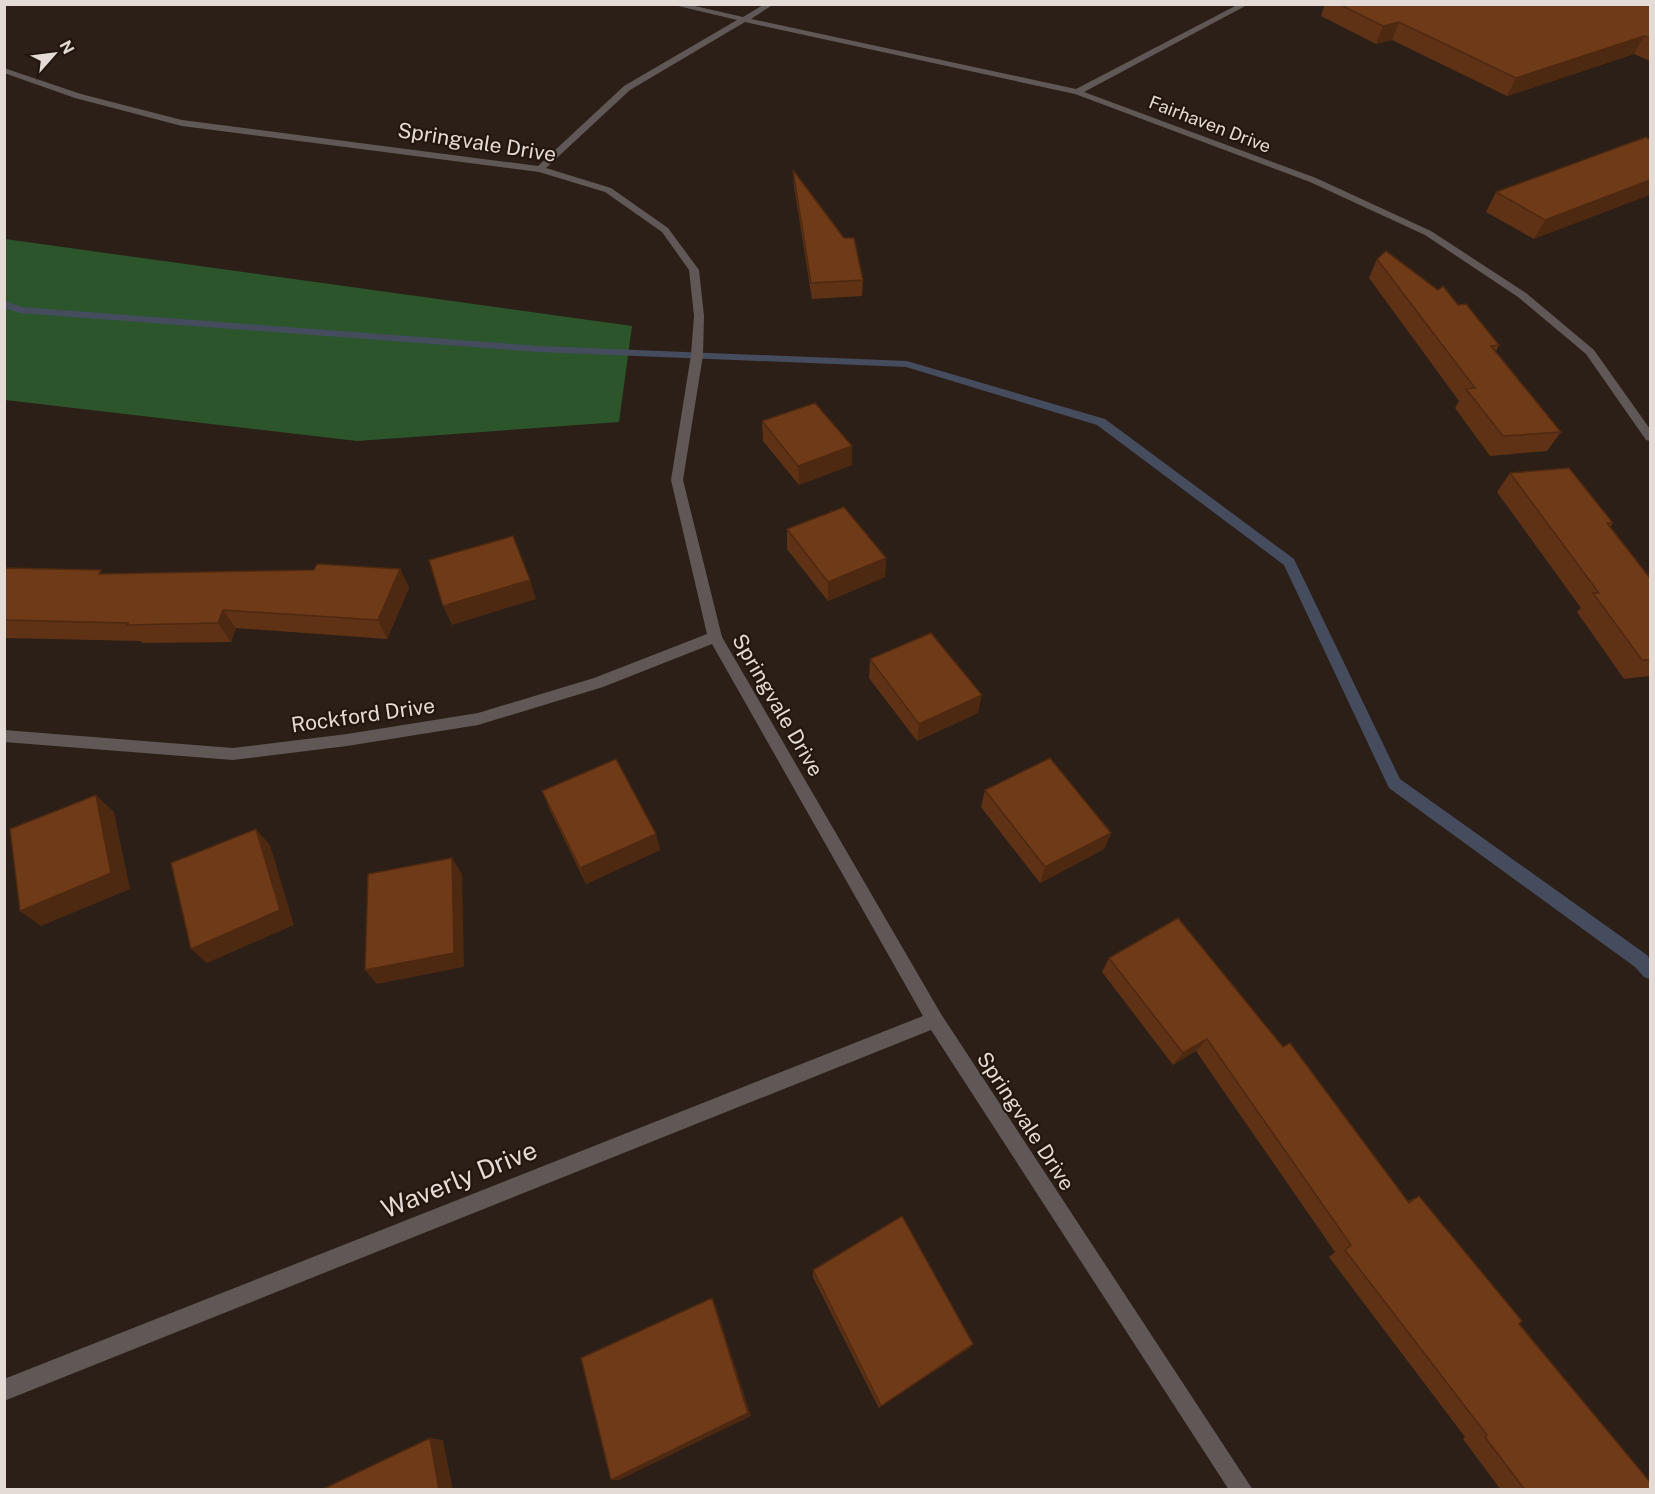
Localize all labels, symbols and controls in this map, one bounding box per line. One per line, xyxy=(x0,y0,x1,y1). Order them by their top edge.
north arrow xyxy=(24,24,84,84)
text: N xyxy=(55,37,78,57)
street label: Fairhaven Drive xyxy=(1146,91,1274,157)
street label: Springvale Drive xyxy=(396,117,558,167)
street label: Springvale Drive xyxy=(727,629,829,781)
street label: Rockford Drive xyxy=(289,693,437,737)
street label: Springvale Drive xyxy=(972,1047,1080,1195)
street label: Waverly Drive xyxy=(377,1134,541,1224)

